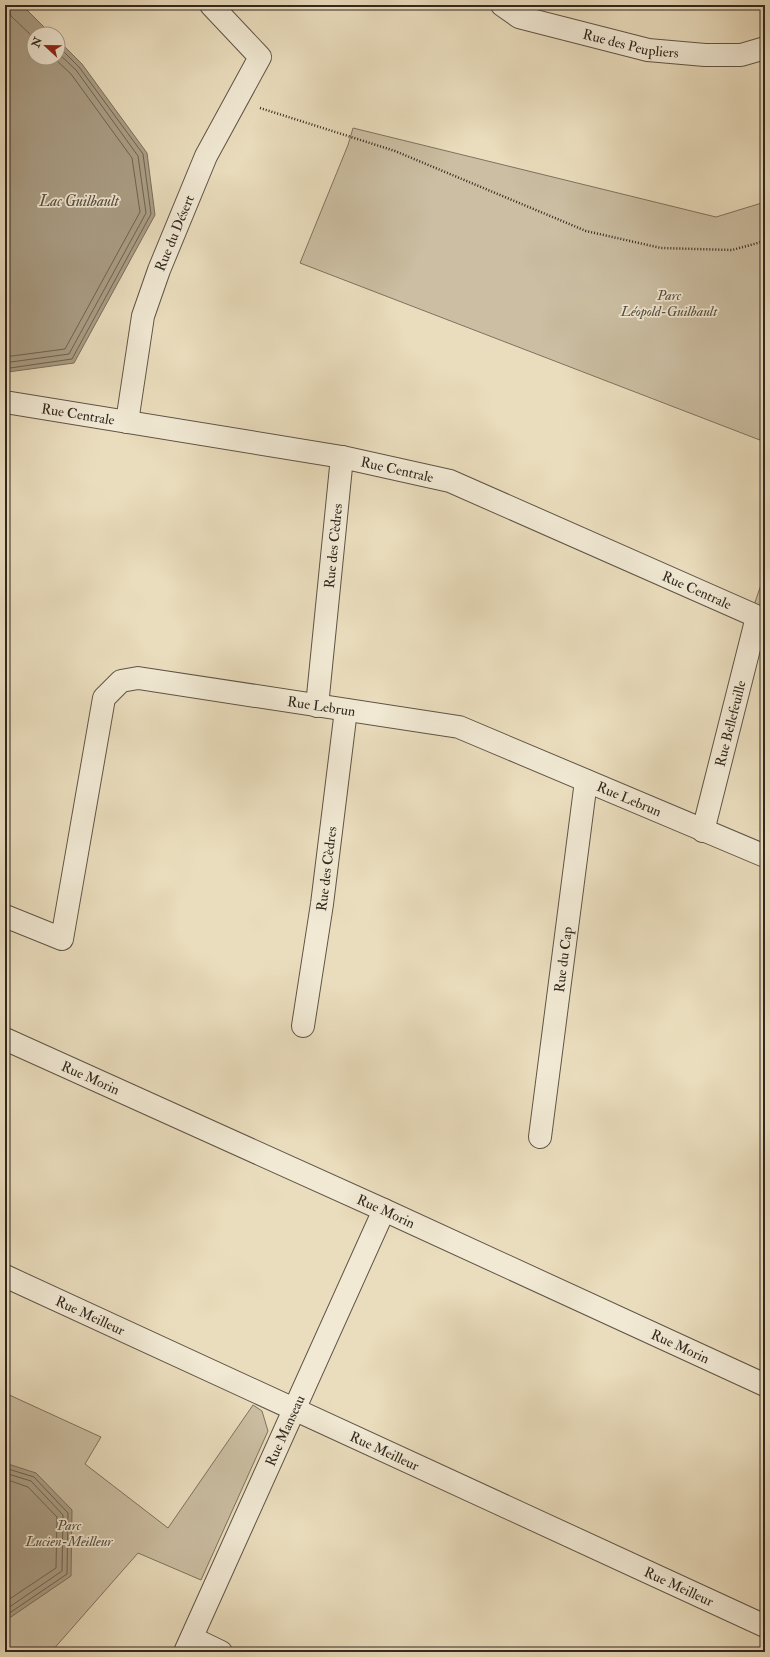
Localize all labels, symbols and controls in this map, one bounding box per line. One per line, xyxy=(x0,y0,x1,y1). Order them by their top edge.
north arrow xyxy=(26,26,66,66)
street label: Rue des Peupliers xyxy=(581,26,680,62)
text: N xyxy=(29,34,45,50)
water label: Lac Guilbault xyxy=(38,192,120,211)
street label: Rue du Désert xyxy=(151,192,198,274)
park label: Parc Léopold-Guilbault xyxy=(620,287,718,320)
street label: Rue Centrale xyxy=(40,400,116,429)
street label: Rue Centrale xyxy=(359,453,435,486)
street label: Rue des Cèdres xyxy=(321,502,346,589)
street label: Rue Centrale xyxy=(659,568,734,613)
street label: Rue Bellefeuille xyxy=(712,678,750,768)
street label: Rue Lebrun xyxy=(286,693,357,720)
street label: Rue Lebrun xyxy=(594,778,664,820)
street label: Rue des Cèdres xyxy=(313,825,341,912)
street label: Rue du Cap xyxy=(551,926,577,993)
street label: Rue Morin xyxy=(59,1058,122,1099)
street label: Rue Morin xyxy=(354,1191,418,1232)
street label: Rue Meilleur xyxy=(53,1293,128,1339)
street label: Rue Morin xyxy=(648,1326,712,1367)
street label: Rue Manseau xyxy=(262,1392,309,1469)
street label: Rue Meilleur xyxy=(347,1428,422,1475)
park label: Parc Lucien-Meilleur xyxy=(24,1517,113,1550)
street label: Rue Meilleur xyxy=(641,1564,717,1610)

